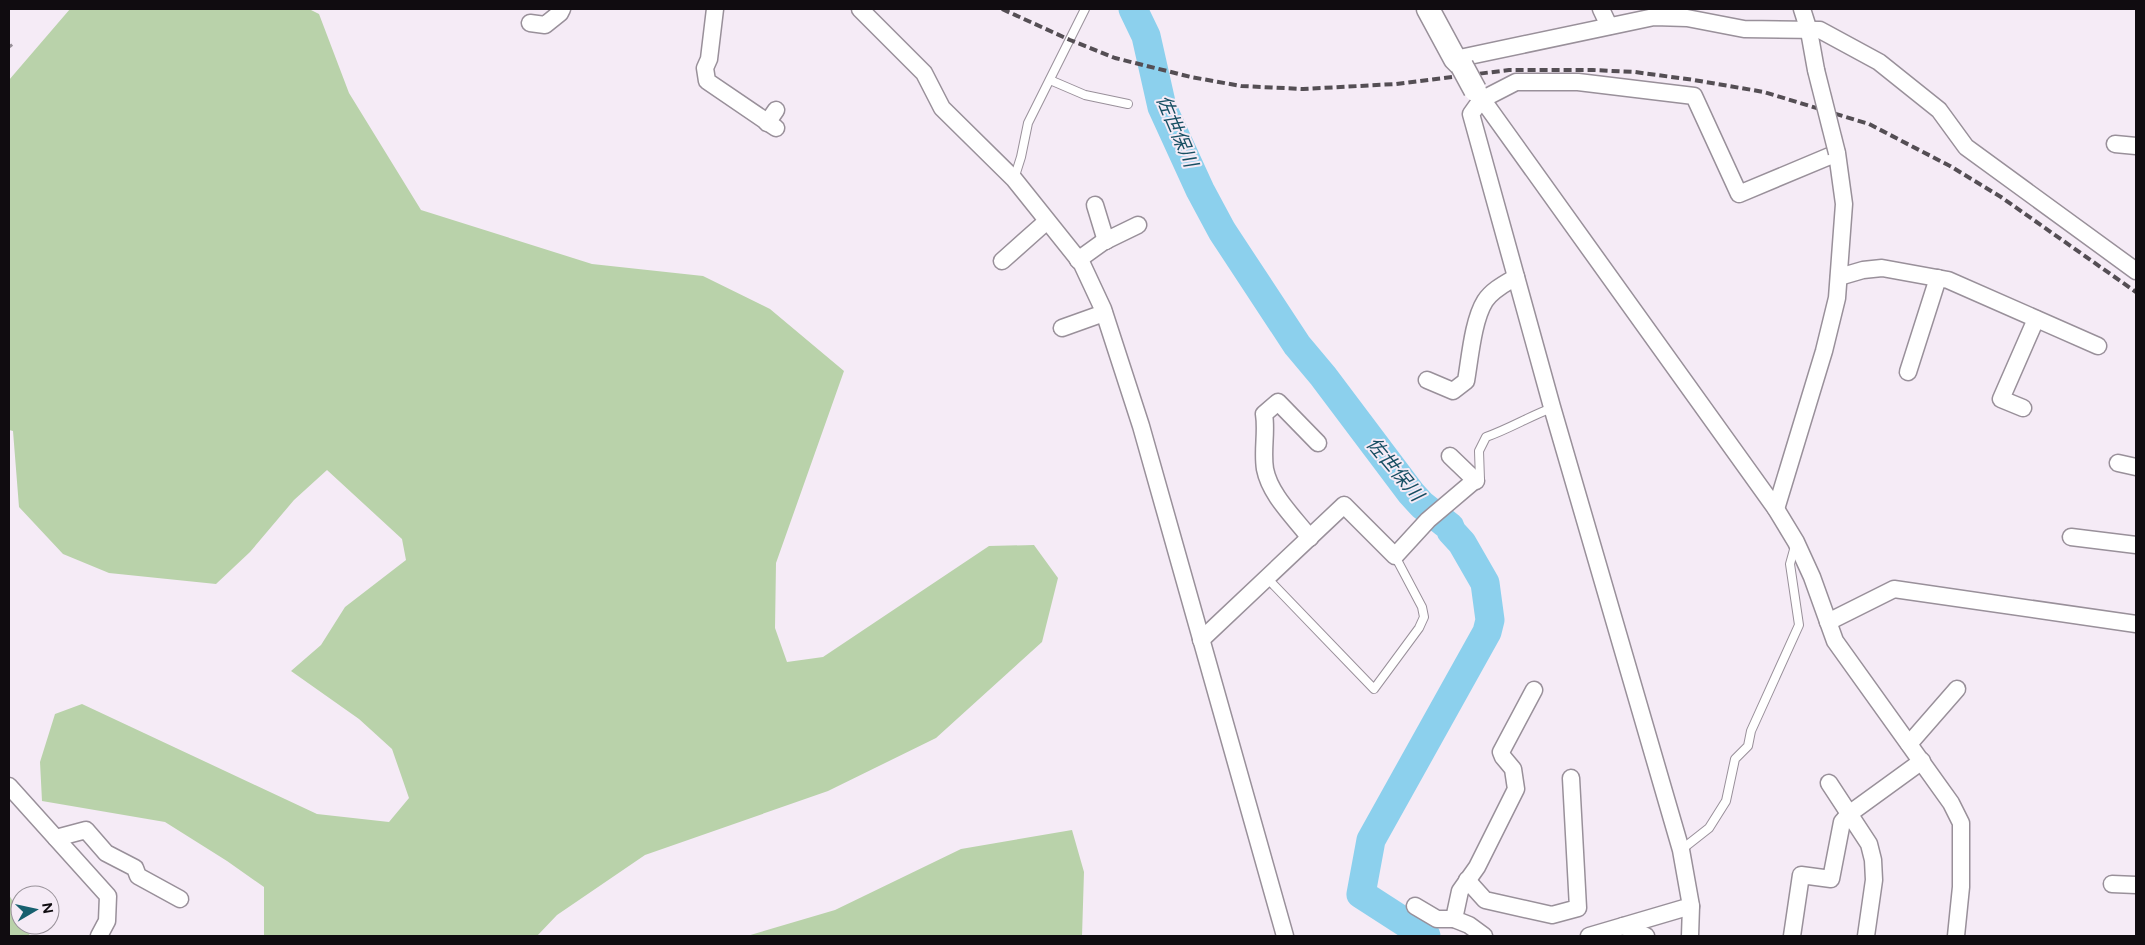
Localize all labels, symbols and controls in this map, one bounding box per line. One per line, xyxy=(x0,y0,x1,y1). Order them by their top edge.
water label: 佐世保川 xyxy=(1152,92,1203,172)
water label: 佐世保川 xyxy=(1362,432,1430,507)
north arrow xyxy=(10,885,60,935)
text: N xyxy=(38,901,57,915)

